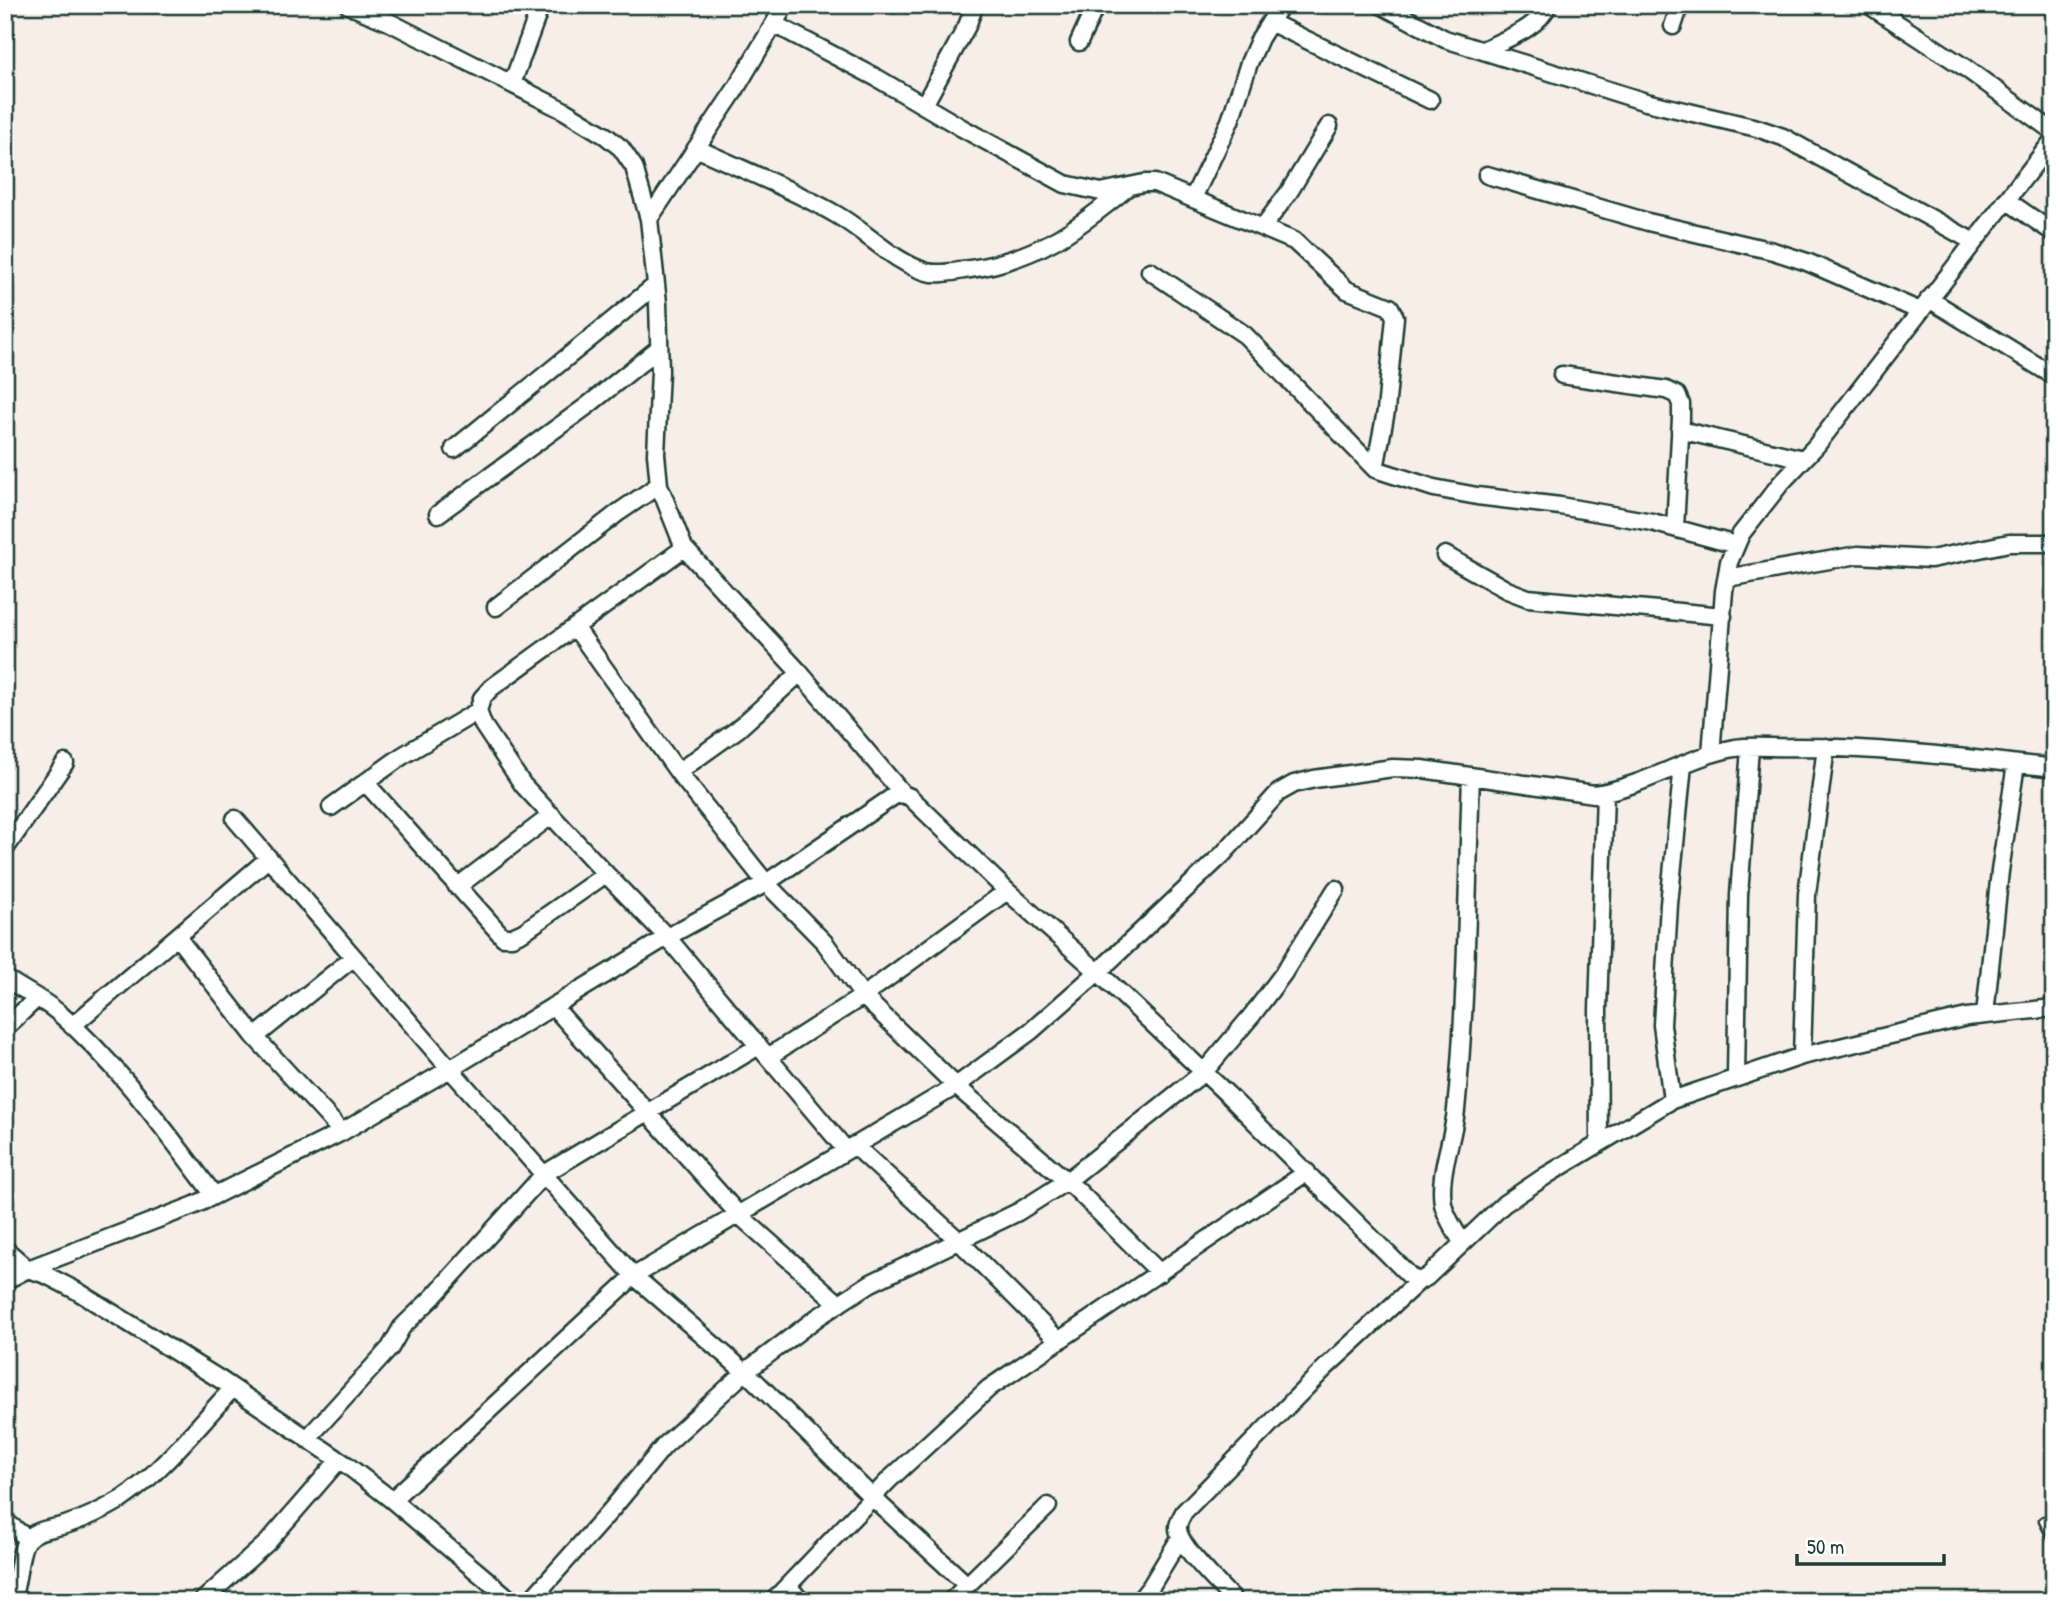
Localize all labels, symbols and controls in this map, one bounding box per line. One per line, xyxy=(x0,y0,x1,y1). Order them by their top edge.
scale bar xyxy=(1797,1522,1944,1566)
text: 50 m xyxy=(1807,1532,1844,1561)

